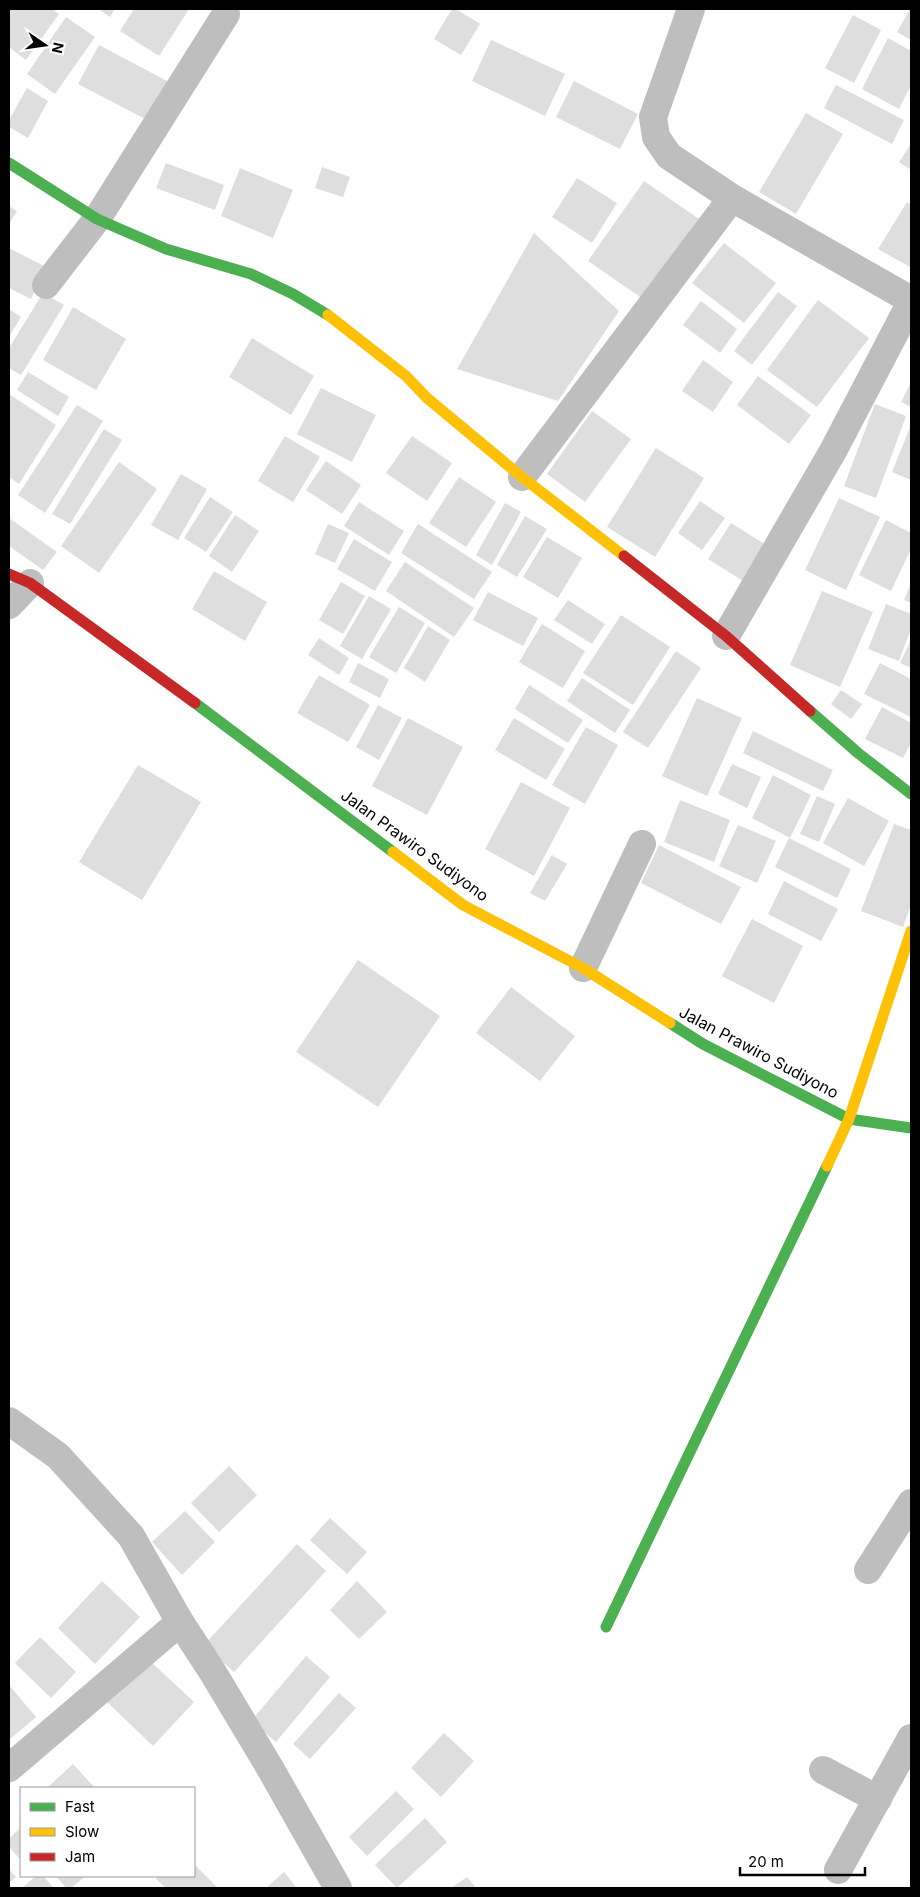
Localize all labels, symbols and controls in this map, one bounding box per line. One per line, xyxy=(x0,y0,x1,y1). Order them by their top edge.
north arrow xyxy=(20,20,70,70)
text: N xyxy=(49,41,68,55)
street label: Jalan Prawiro Sudiyono xyxy=(337,785,493,905)
street label: Jalan Prawiro Sudiyono xyxy=(676,1001,842,1103)
legend xyxy=(20,1787,195,1877)
text: Fast xyxy=(65,1797,95,1816)
text: Slow xyxy=(65,1822,99,1841)
scale bar xyxy=(740,1844,865,1876)
text: Jam xyxy=(65,1847,95,1866)
text: 20 m xyxy=(748,1852,784,1871)

